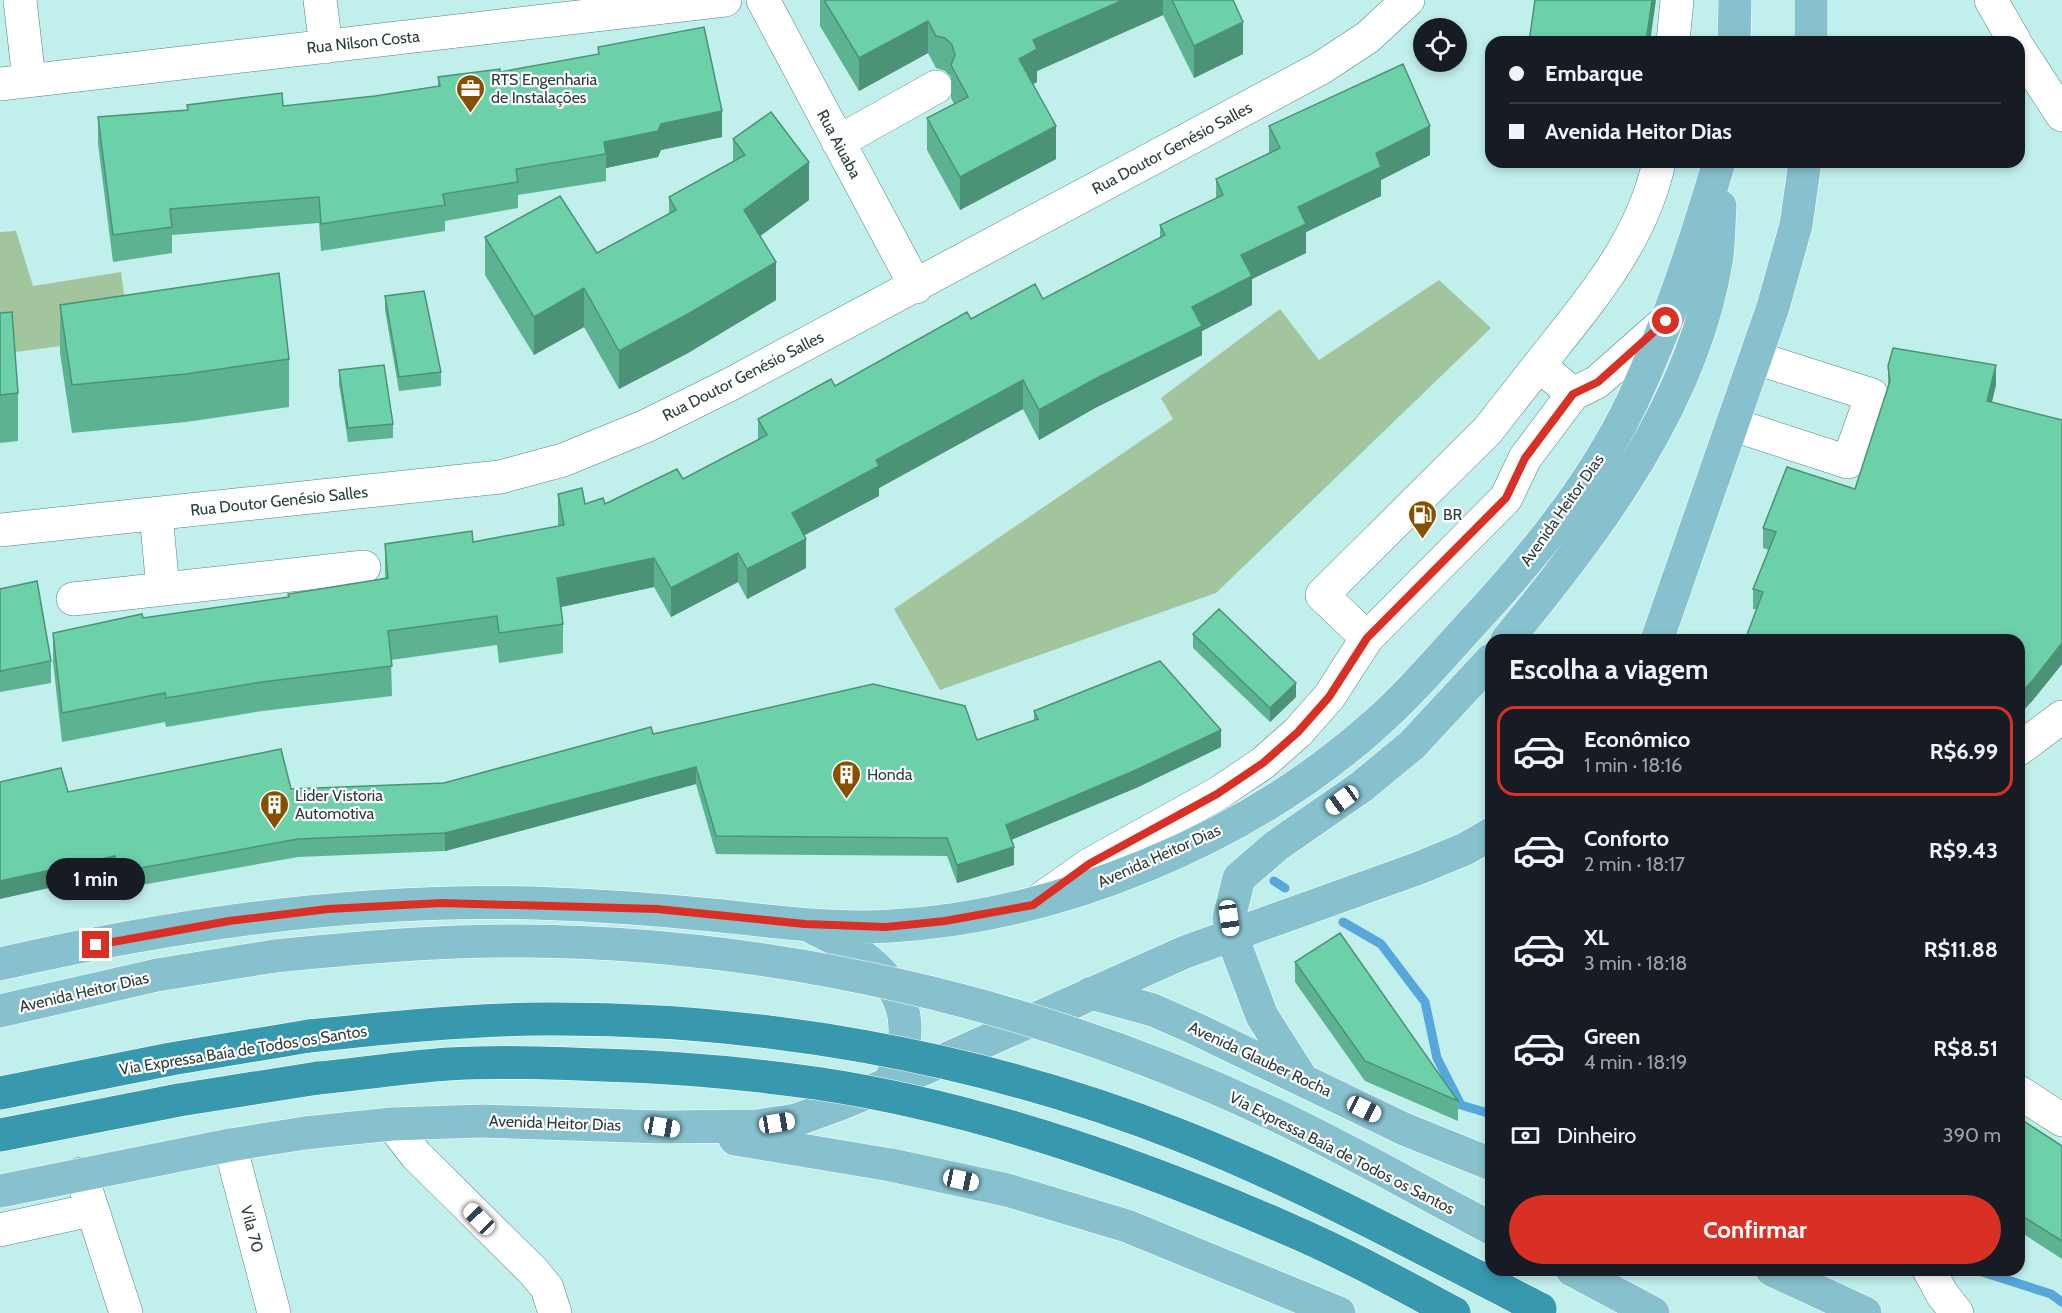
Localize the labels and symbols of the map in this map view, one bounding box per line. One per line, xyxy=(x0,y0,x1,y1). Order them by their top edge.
street label: Rua Nilson Costa xyxy=(306,27,421,57)
place label: RTS Engenharia de Instalações xyxy=(491,70,597,107)
office icon: RTS Engenharia de Instalações xyxy=(454,72,486,114)
street label: Rua Doutor Genésio Salles xyxy=(1089,98,1256,198)
street label: Rua Aiuaba xyxy=(813,106,865,182)
route start xyxy=(1652,307,1679,334)
street label: Rua Doutor Genésio Salles xyxy=(659,327,827,425)
street label: Avenida Heitor Dias xyxy=(1516,450,1608,570)
street label: Rua Doutor Genésio Salles xyxy=(189,482,369,520)
fuel station icon: BR xyxy=(1406,498,1438,540)
place label: BR xyxy=(1443,505,1463,524)
building icon: Honda xyxy=(830,758,862,800)
place label: Honda xyxy=(867,765,913,784)
car xyxy=(1322,782,1362,818)
place label: Lider Vistoria Automotiva xyxy=(295,786,383,823)
building icon: Lider Vistoria Automotiva xyxy=(258,788,290,830)
street label: Avenida Heitor Dias xyxy=(1095,820,1224,892)
callout: 1 min xyxy=(46,858,146,900)
car xyxy=(1218,899,1240,937)
route end xyxy=(82,931,109,958)
street label: Avenida Heitor Dias xyxy=(17,968,151,1016)
street label: Avenida Glauber Rocha xyxy=(1185,1017,1335,1101)
street label: Via Expressa Baía de Todos os Santos xyxy=(118,1021,368,1079)
street label: Via Expressa Baía de Todos os Santos xyxy=(1226,1088,1458,1218)
car xyxy=(1344,1093,1384,1125)
street label: Avenida Heitor Dias xyxy=(489,1111,622,1135)
car xyxy=(758,1111,796,1135)
car xyxy=(643,1115,681,1139)
car xyxy=(942,1167,980,1193)
car xyxy=(460,1200,498,1238)
street label: Vila 70 xyxy=(237,1203,267,1255)

